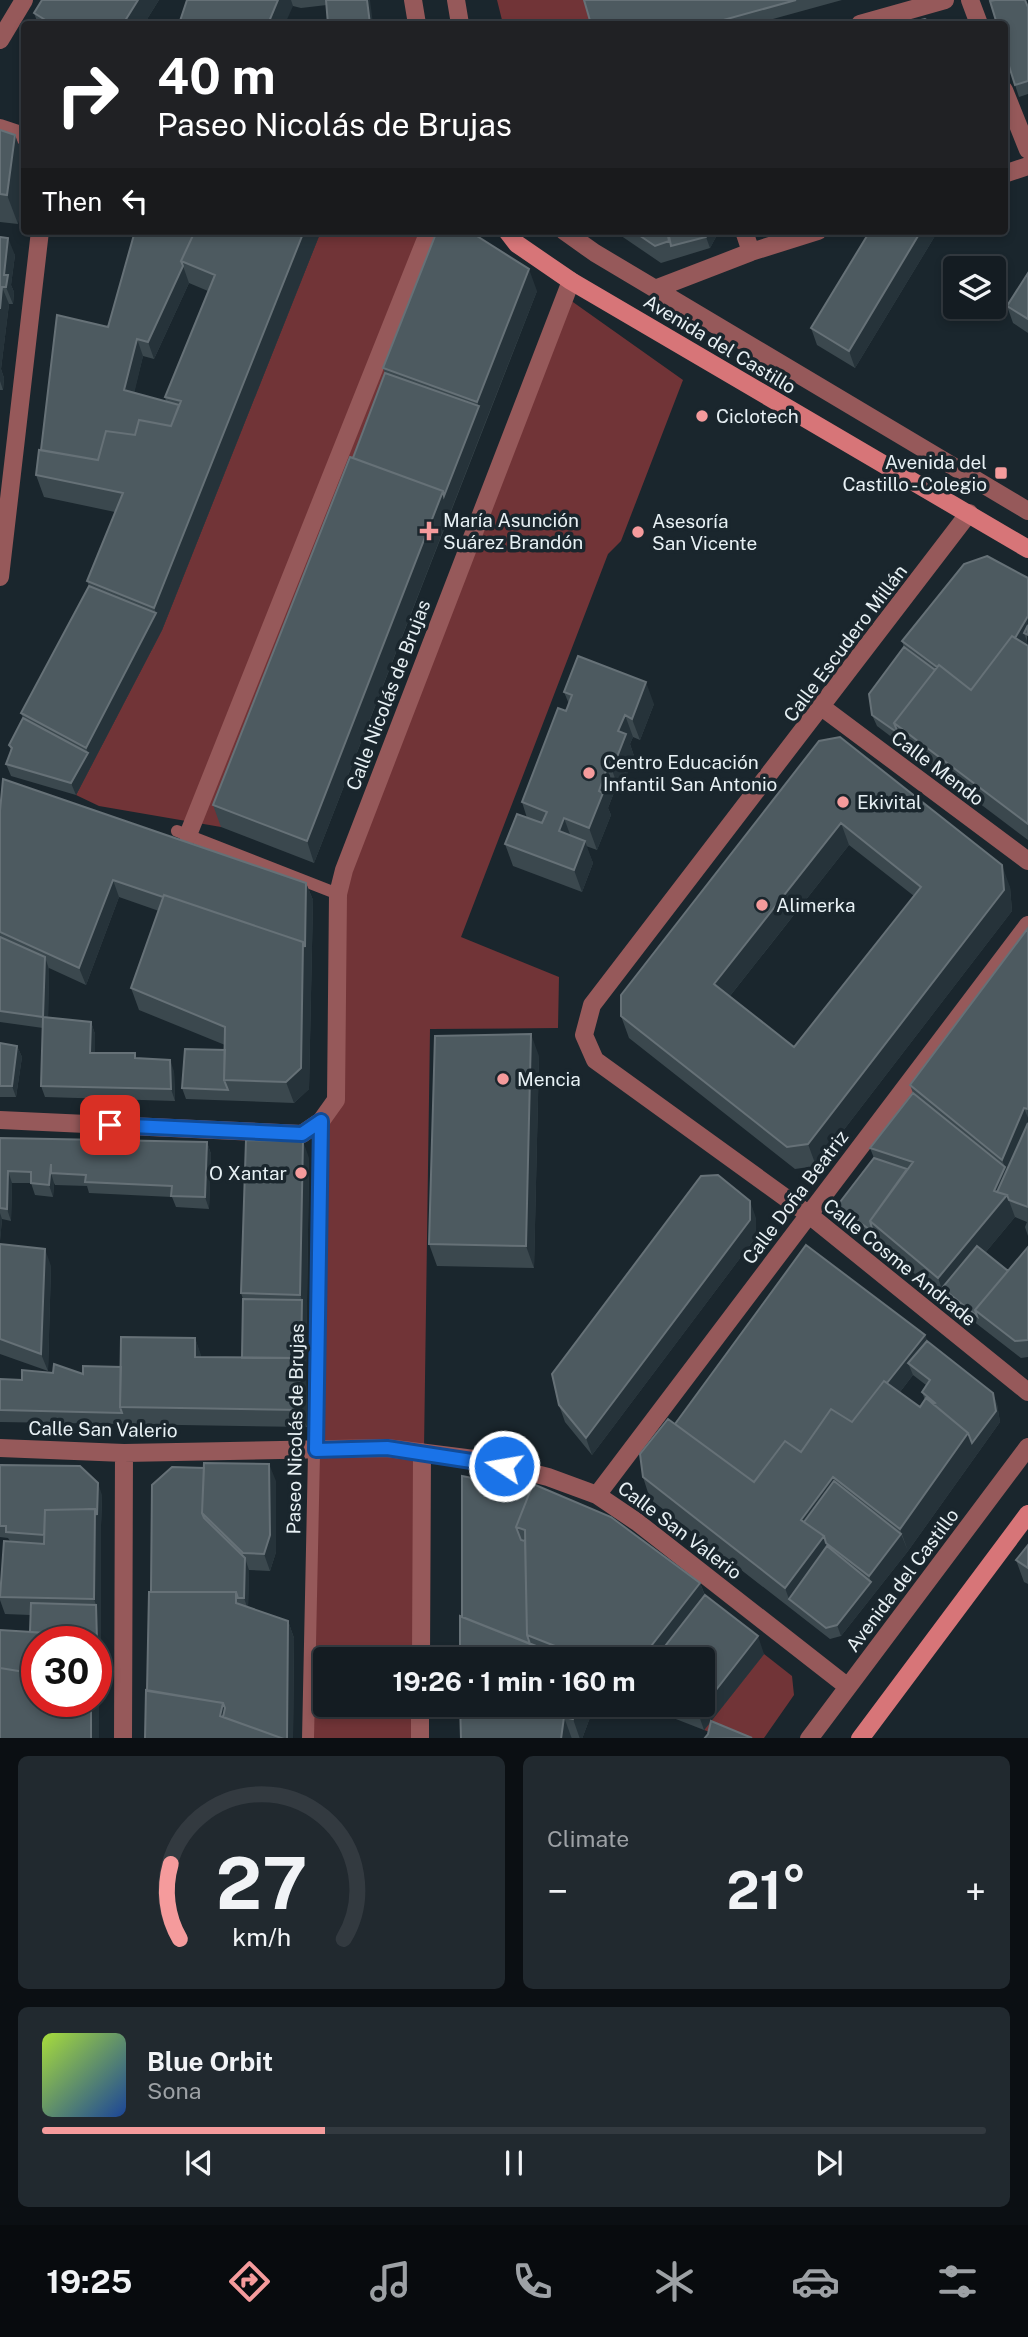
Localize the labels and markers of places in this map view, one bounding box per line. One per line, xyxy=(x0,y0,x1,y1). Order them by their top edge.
place label: Ciclotech xyxy=(716,405,799,427)
marker: Ciclotech xyxy=(694,408,710,424)
place label: Avenida del Castillo - Colegio xyxy=(842,451,987,495)
marker: Avenida del Castillo - Colegio xyxy=(993,465,1009,481)
place label: María Asunción Suárez Brandón xyxy=(443,509,583,553)
place label: Asesoría San Vicente xyxy=(652,510,757,554)
marker: María Asunción Suárez Brandón xyxy=(421,523,437,539)
marker: Asesoría San Vicente xyxy=(630,524,646,540)
place label: Centro Educación Infantil San Antonio xyxy=(603,751,777,795)
marker: Centro Educación Infantil San Antonio xyxy=(581,765,597,781)
place label: Ekivital xyxy=(857,791,922,813)
marker: Ekivital xyxy=(835,794,851,810)
place label: Alimerka xyxy=(776,894,856,916)
marker: Alimerka xyxy=(754,897,770,913)
place label: Mencia xyxy=(517,1068,581,1090)
marker: Mencia xyxy=(495,1071,511,1087)
pin xyxy=(80,1095,140,1155)
place label: O Xantar xyxy=(209,1162,287,1184)
marker: O Xantar xyxy=(293,1165,309,1181)

